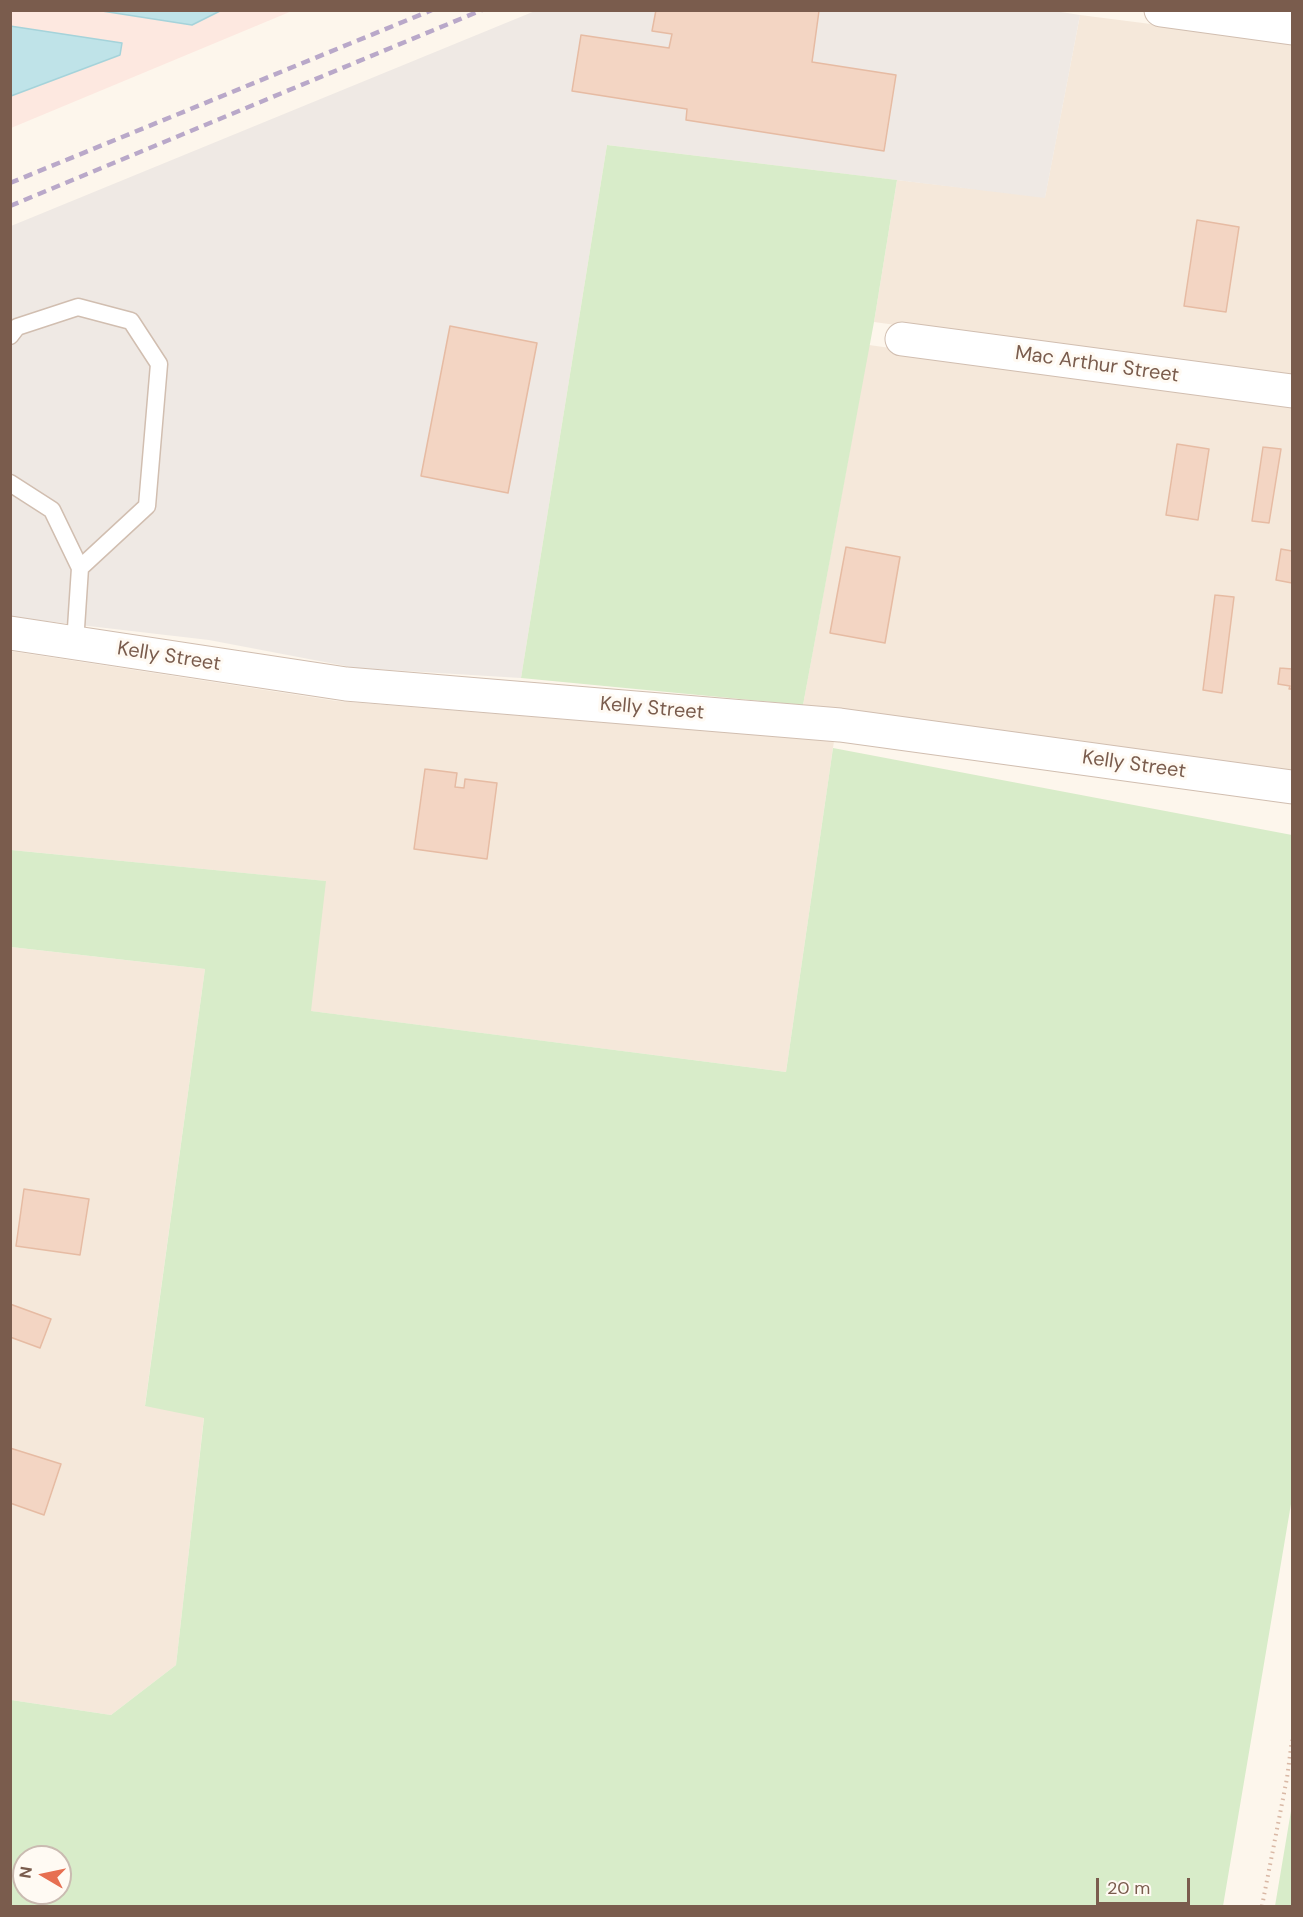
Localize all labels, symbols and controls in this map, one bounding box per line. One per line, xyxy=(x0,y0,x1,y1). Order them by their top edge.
street label: Mac Arthur Street xyxy=(1013,342,1181,388)
street label: Kelly Street xyxy=(116,637,222,677)
street label: Kelly Street xyxy=(599,692,705,726)
street label: Kelly Street xyxy=(1081,746,1187,784)
north arrow xyxy=(12,1845,72,1905)
text: N xyxy=(14,1865,37,1880)
scale bar xyxy=(1099,1866,1194,1904)
text: 20 m xyxy=(1107,1876,1150,1900)

